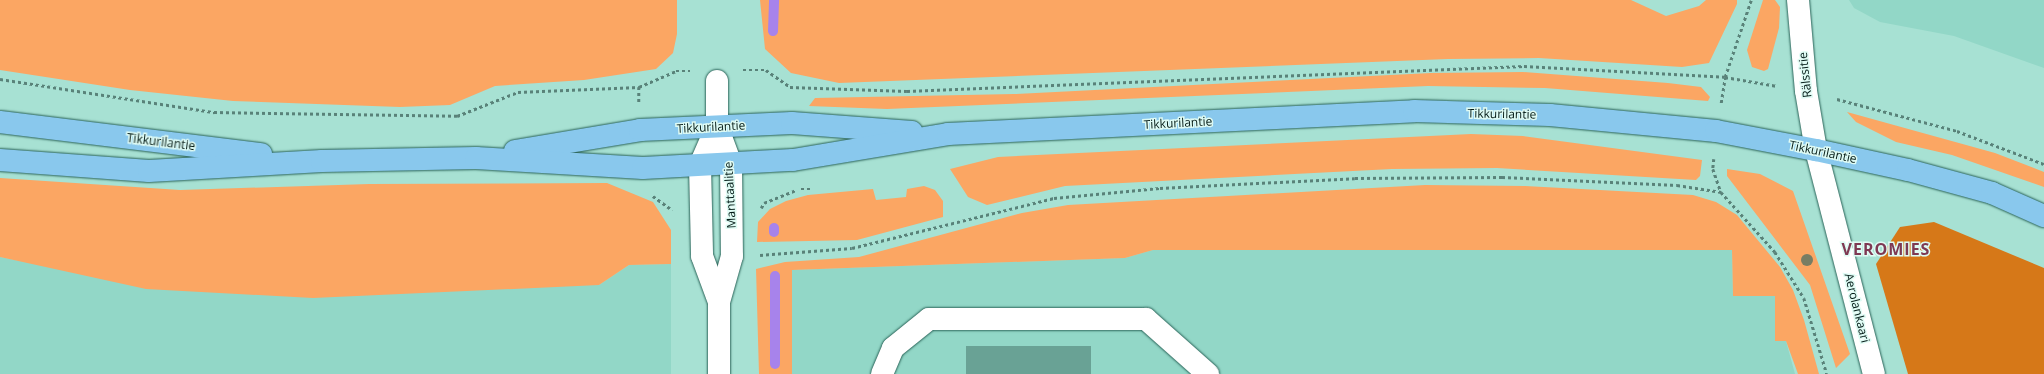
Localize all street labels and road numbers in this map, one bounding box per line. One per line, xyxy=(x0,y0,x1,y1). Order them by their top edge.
street label: Rälssitie xyxy=(1795,52,1815,98)
street label: Tikkurilantie xyxy=(1468,106,1536,122)
street label: Tikkurilantie xyxy=(1143,114,1213,132)
street label: Tikkurilantie xyxy=(676,118,746,136)
street label: Tikkurilantie xyxy=(126,131,196,153)
street label: Tikkurilantie xyxy=(1788,138,1858,166)
street label: Manttaalitie xyxy=(721,161,739,229)
street label: Aerolankaari xyxy=(1841,272,1873,344)

